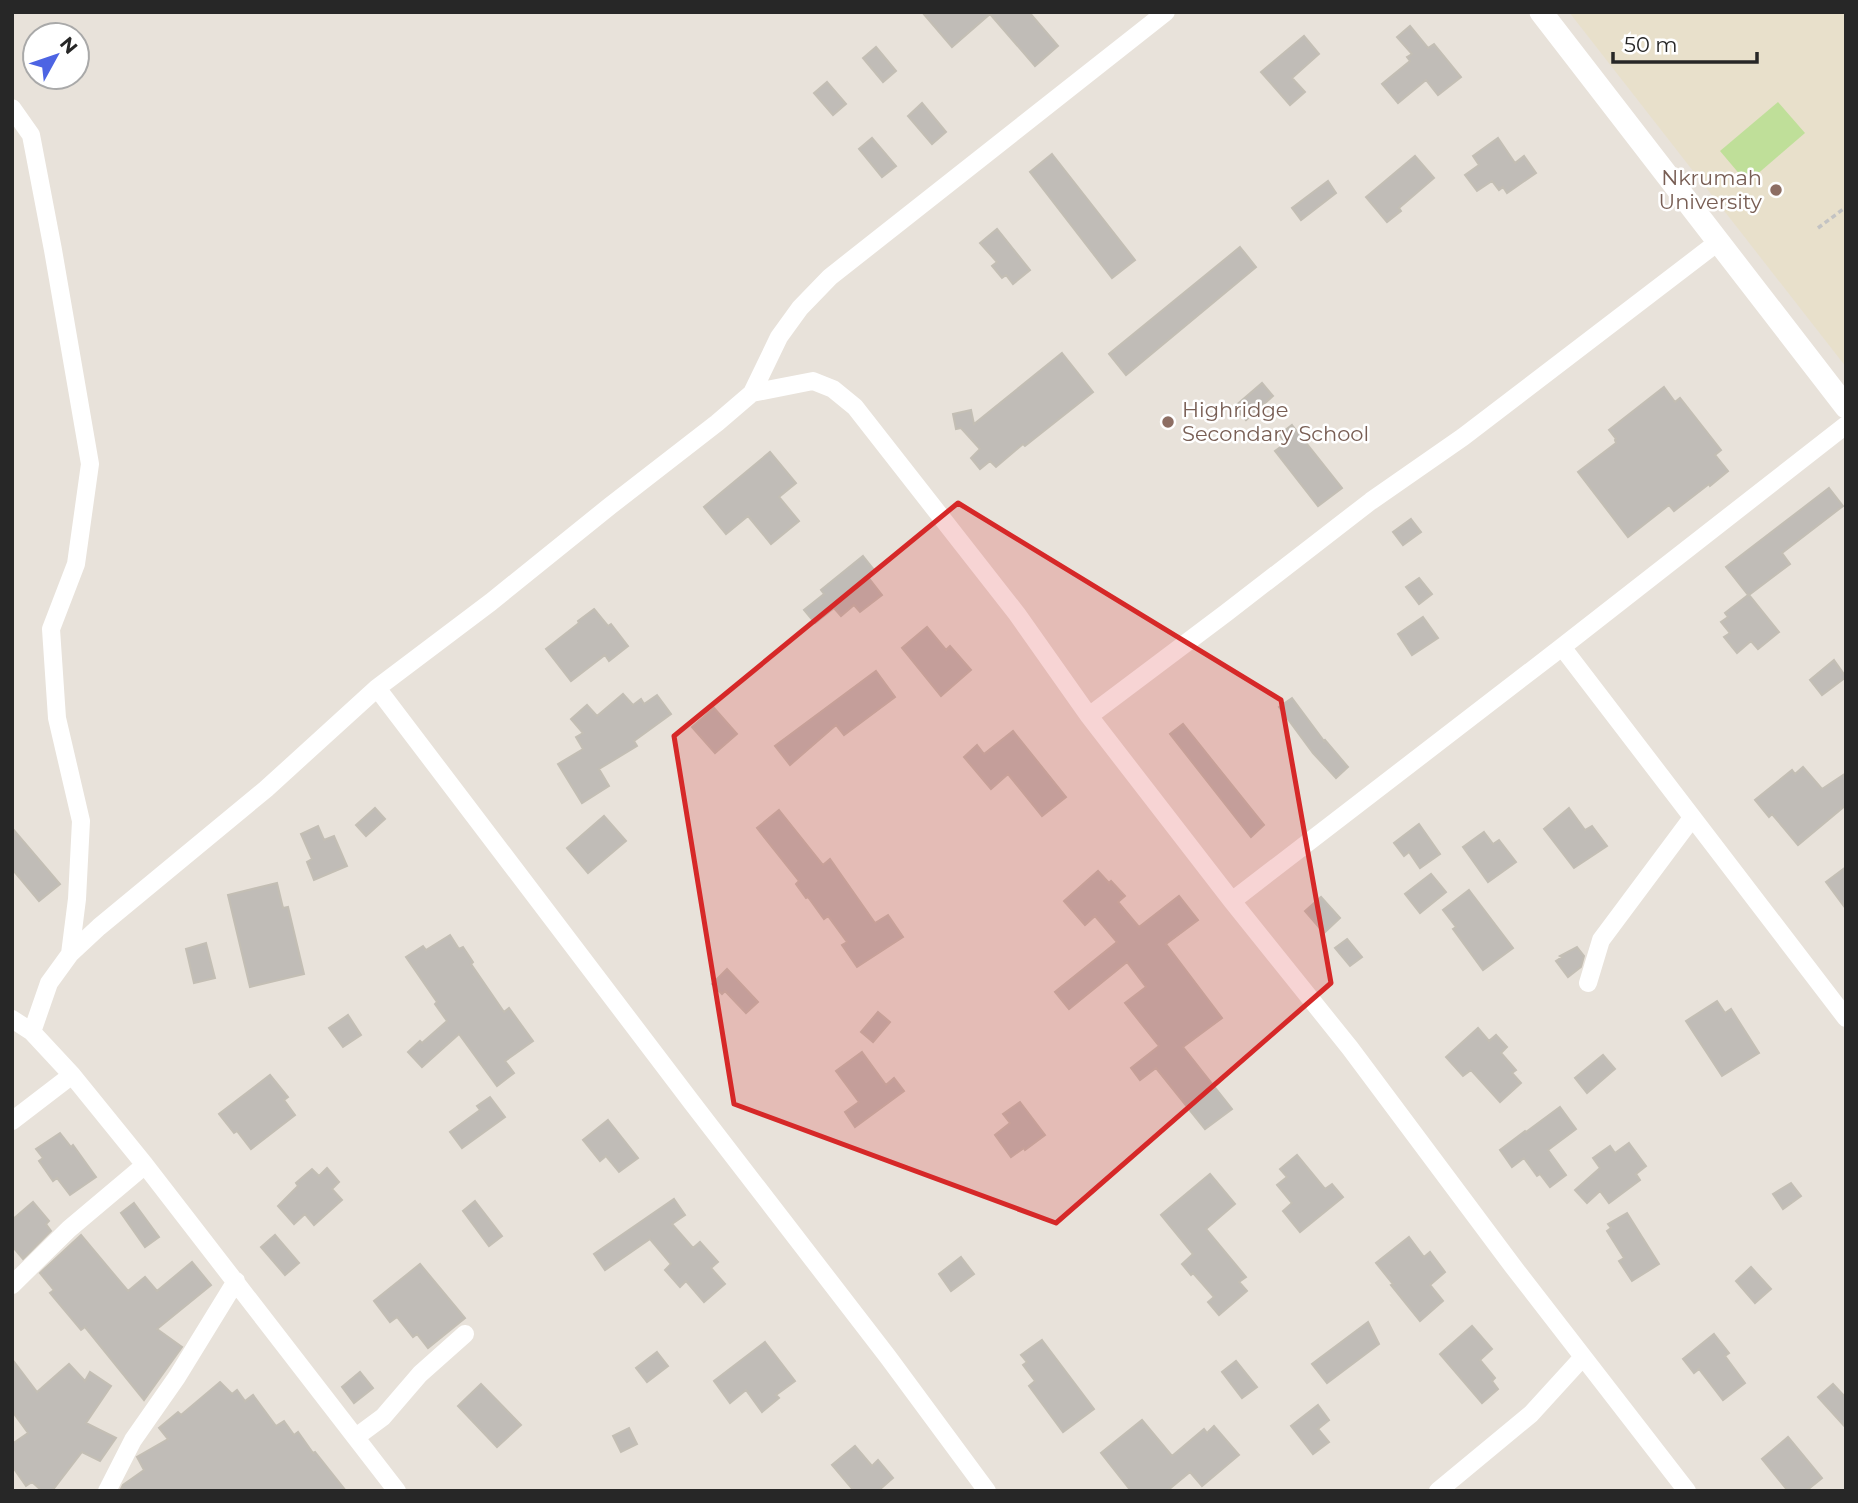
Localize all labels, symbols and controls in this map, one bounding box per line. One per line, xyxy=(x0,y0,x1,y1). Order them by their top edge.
north arrow xyxy=(21,21,91,91)
scale bar xyxy=(1613,21,1756,65)
text: N xyxy=(55,32,82,59)
text: 50 m xyxy=(1624,32,1678,57)
place label: Nkrumah University xyxy=(1659,165,1763,214)
marker: Nkrumah University xyxy=(1768,182,1784,198)
place label: Highridge Secondary School xyxy=(1182,397,1369,446)
marker: Highridge Secondary School xyxy=(1160,414,1176,430)

